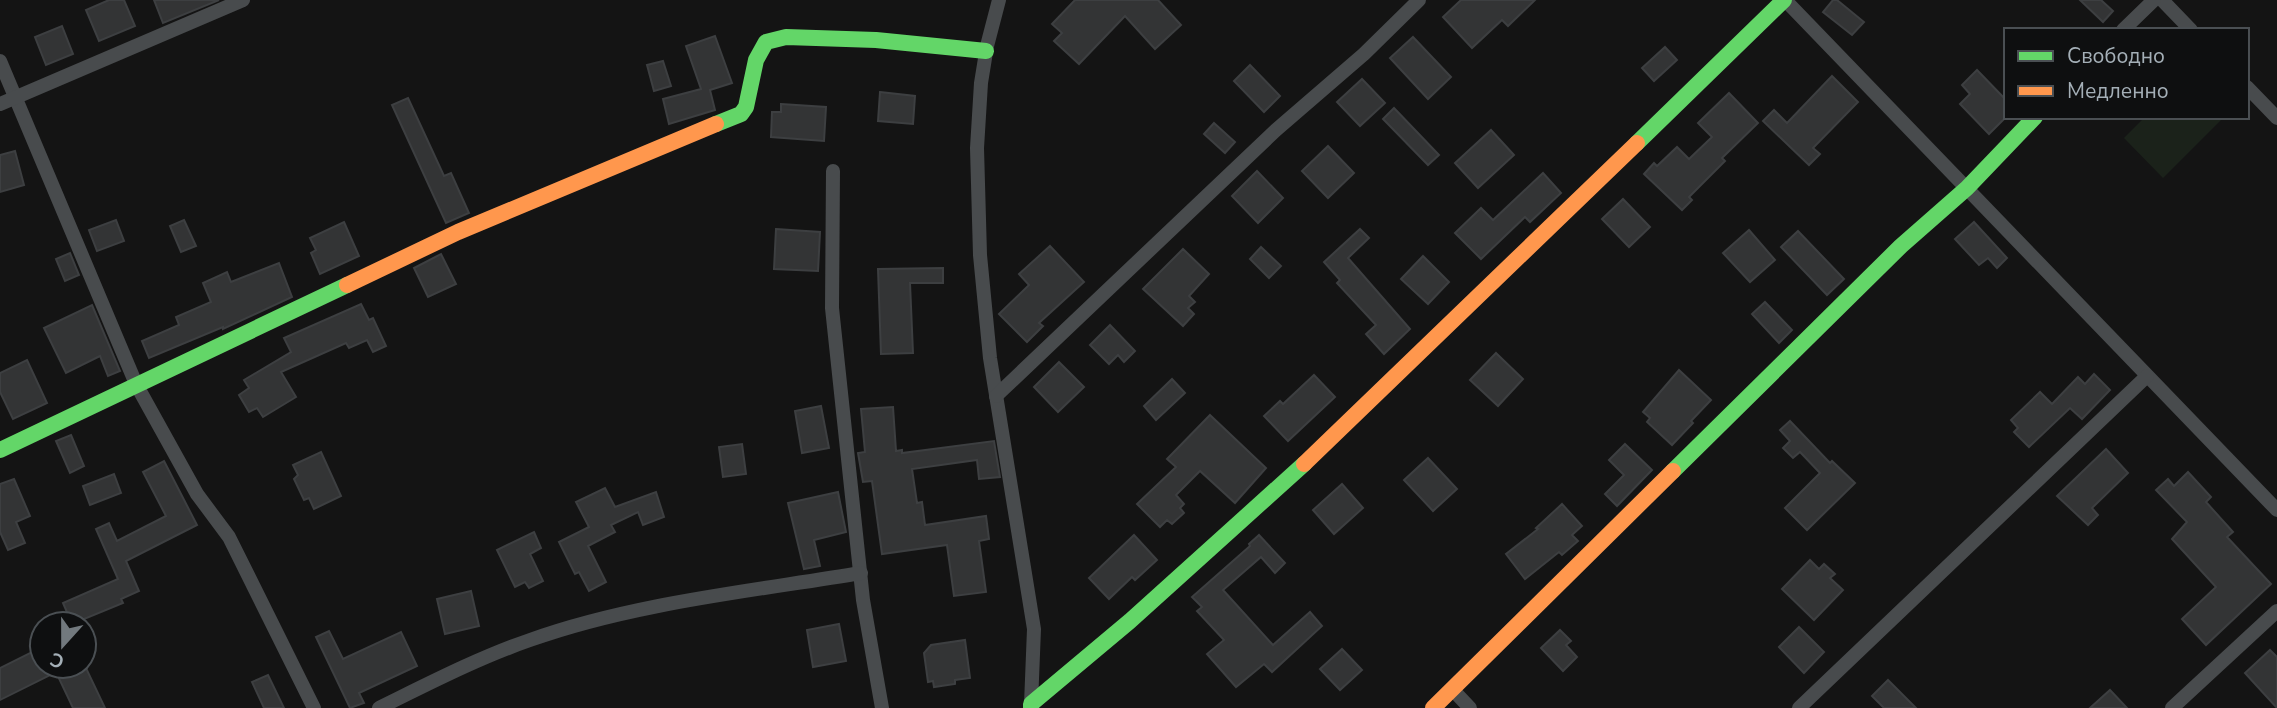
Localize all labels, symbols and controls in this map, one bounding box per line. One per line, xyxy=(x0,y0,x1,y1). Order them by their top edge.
legend xyxy=(2004,28,2249,119)
text: Свободно xyxy=(2067,42,2165,70)
text: Медленно xyxy=(2067,77,2169,105)
north arrow xyxy=(28,610,98,680)
text: С xyxy=(46,645,68,674)

